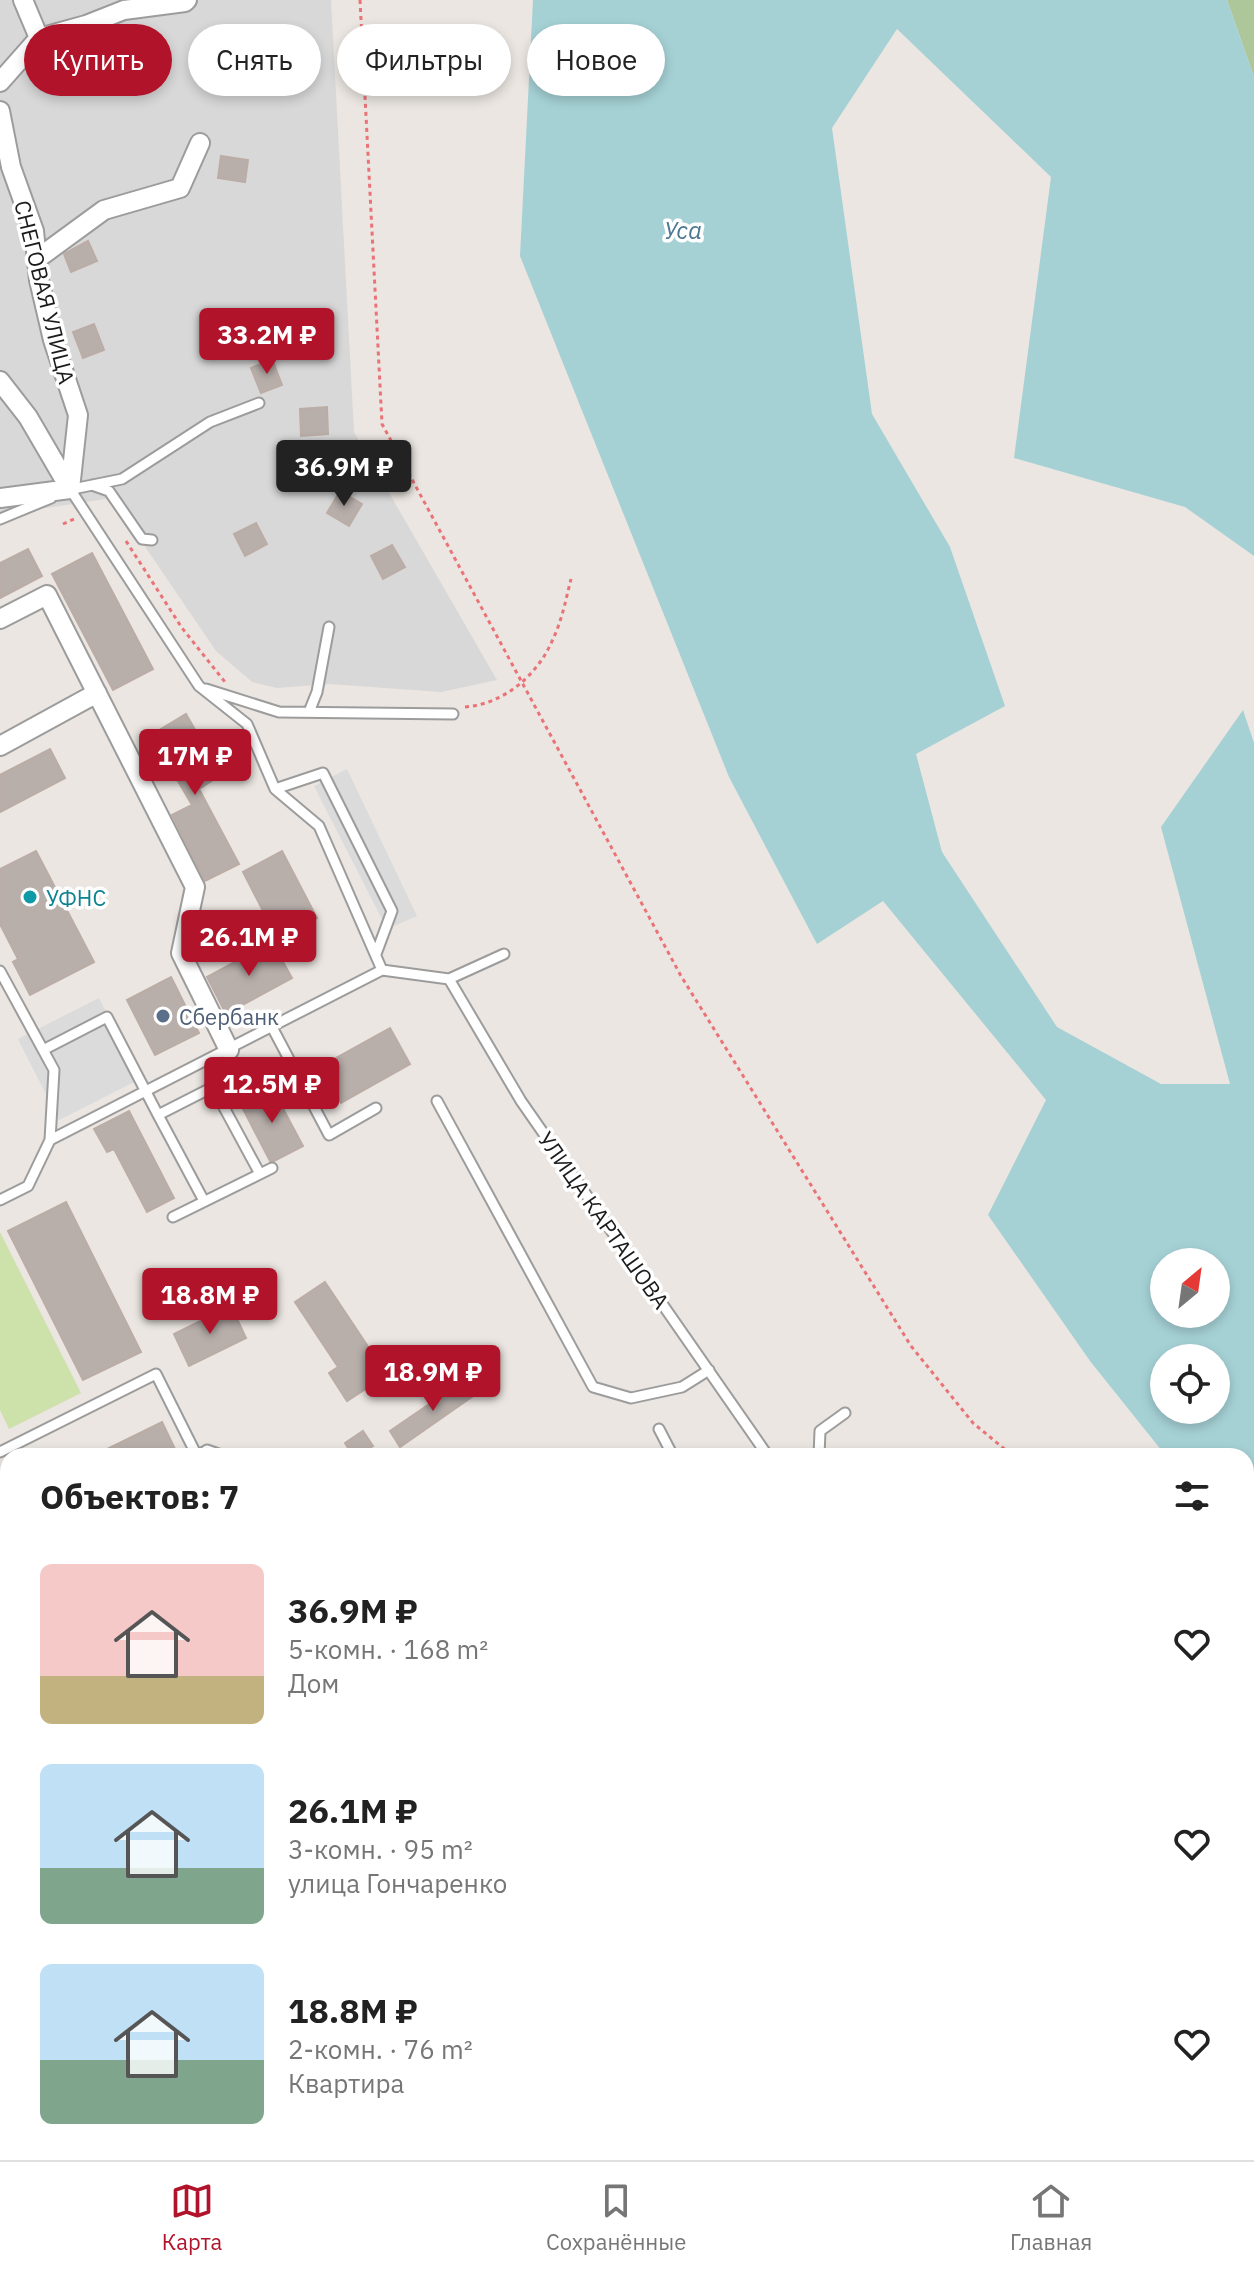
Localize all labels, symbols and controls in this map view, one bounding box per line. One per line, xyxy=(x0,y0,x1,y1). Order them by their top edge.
chip: Купить xyxy=(24,24,172,96)
chip: Снять xyxy=(188,24,321,96)
chip: Фильтры xyxy=(337,24,511,96)
chip: Новое xyxy=(527,24,665,96)
street label: СНЕГОВАЯ УЛИЦА xyxy=(8,197,82,387)
water label: Уса xyxy=(664,214,702,246)
pin: 33.2M ₽ xyxy=(193,308,341,376)
text: 33.2M ₽ xyxy=(217,317,317,351)
pin: 36.9M ₽ xyxy=(270,440,418,508)
text: 36.9M ₽ xyxy=(294,449,394,483)
pin: 17M ₽ xyxy=(139,729,251,797)
text: 17M ₽ xyxy=(157,738,233,772)
place label: УФНС xyxy=(46,883,106,912)
marker: УФНС xyxy=(21,888,39,906)
pin: 26.1M ₽ xyxy=(175,910,323,978)
text: 26.1M ₽ xyxy=(199,919,299,953)
place label: Сбербанк xyxy=(179,1002,279,1031)
marker: Сбербанк xyxy=(154,1007,172,1025)
pin: 12.5M ₽ xyxy=(198,1057,346,1125)
text: 12.5M ₽ xyxy=(222,1066,322,1100)
street label: УЛИЦА КАРТАШОВА xyxy=(532,1126,676,1314)
north arrow xyxy=(1150,1248,1230,1328)
map controls xyxy=(1150,1248,1230,1424)
pin: 18.8M ₽ xyxy=(136,1268,284,1336)
text: 18.8M ₽ xyxy=(160,1277,260,1311)
button: locate xyxy=(1150,1344,1230,1424)
pin: 18.9M ₽ xyxy=(359,1345,507,1413)
text: 18.9M ₽ xyxy=(383,1354,483,1388)
text: Объектов: 7 xyxy=(40,1474,239,1518)
icon: filters xyxy=(1170,1474,1214,1518)
text: 36.9M ₽ xyxy=(288,1588,418,1632)
icon: home xyxy=(104,1596,200,1692)
icon: heart xyxy=(1170,1622,1214,1666)
text: 5-комн. · 168 m² xyxy=(288,1632,488,1666)
text: Дом xyxy=(288,1666,339,1700)
text: 26.1M ₽ xyxy=(288,1788,418,1832)
icon: home xyxy=(104,1796,200,1892)
icon: heart xyxy=(1170,1822,1214,1866)
text: 3-комн. · 95 m² xyxy=(288,1832,473,1866)
text: улица Гончаренко xyxy=(288,1866,507,1900)
text: 18.8M ₽ xyxy=(288,1988,418,2032)
icon: home xyxy=(104,1996,200,2092)
icon: heart xyxy=(1170,2022,1214,2066)
text: 2-комн. · 76 m² xyxy=(288,2032,473,2066)
text: Квартира xyxy=(288,2066,405,2100)
tab: Карта xyxy=(162,2179,222,2256)
tab: Сохранённые xyxy=(546,2179,686,2256)
tab: Главная xyxy=(1010,2179,1092,2256)

